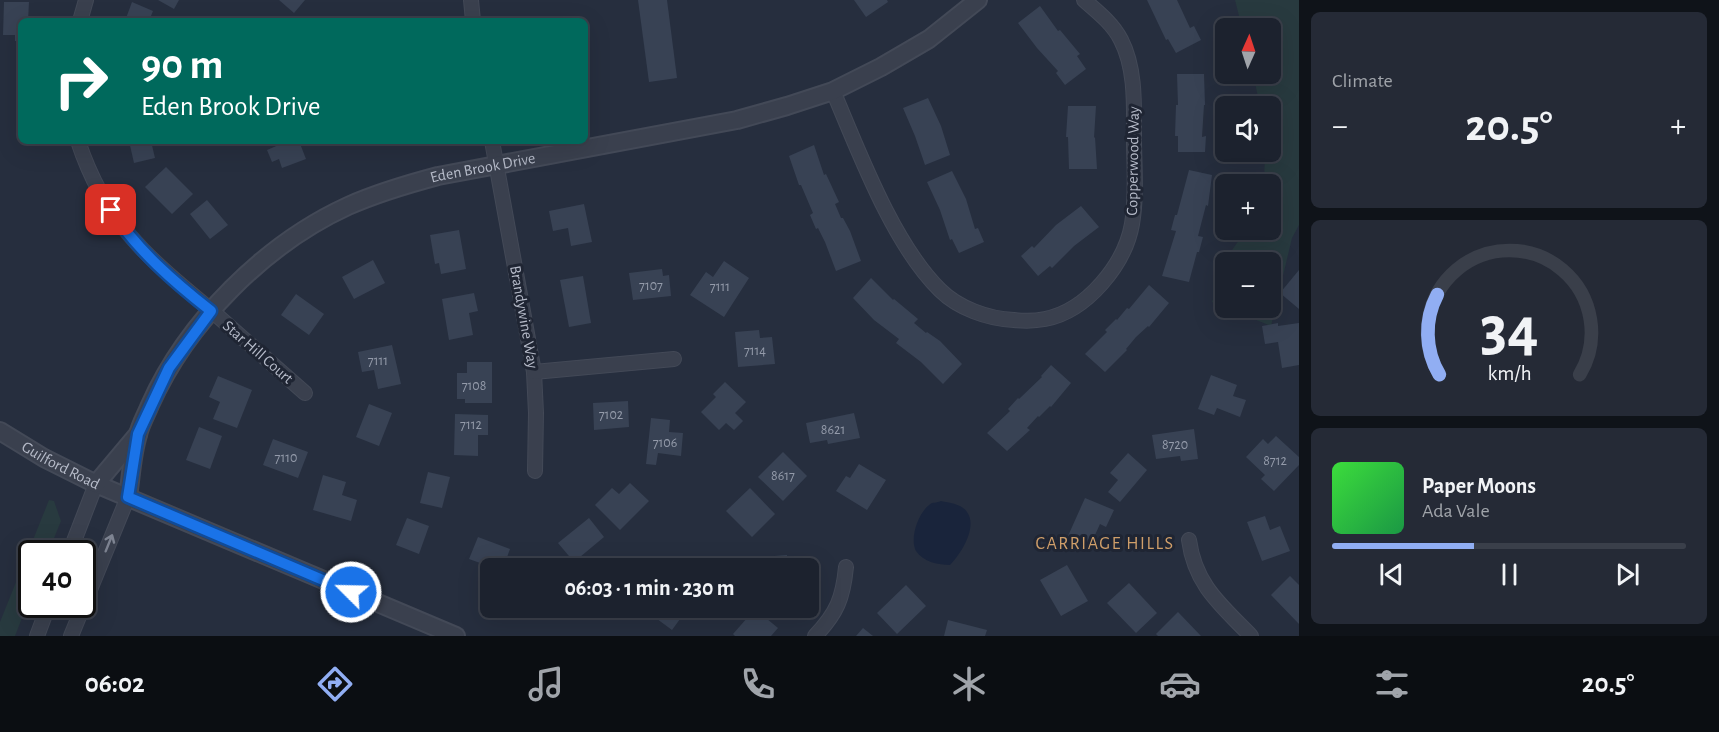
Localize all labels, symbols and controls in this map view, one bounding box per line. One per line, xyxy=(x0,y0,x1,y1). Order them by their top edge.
north arrow xyxy=(1215,18,1281,84)
map controls xyxy=(1215,18,1281,318)
icon: right xyxy=(42,42,120,120)
text: 90 m xyxy=(141,44,223,86)
text: Climate xyxy=(1332,71,1393,91)
text: Eden Brook Drive xyxy=(141,93,321,120)
button: sound xyxy=(1215,96,1281,162)
text: 20.5° xyxy=(1465,104,1553,149)
street label: Copperwood Way xyxy=(1124,106,1143,216)
text: − xyxy=(1332,110,1348,143)
text: + xyxy=(1670,110,1686,143)
street label: Eden Brook Drive xyxy=(429,150,537,186)
button: + xyxy=(1215,174,1281,240)
pin xyxy=(85,184,136,235)
icon: arrive xyxy=(94,193,127,226)
button: − xyxy=(1215,252,1281,318)
street label: Brandywine Way xyxy=(506,264,541,370)
house number: 7107 xyxy=(639,279,663,293)
house number: 7111 xyxy=(710,280,730,294)
text: 34 xyxy=(1480,299,1538,361)
street label: Star Hill Court xyxy=(220,317,296,387)
house number: 7114 xyxy=(744,344,766,358)
house number: 7111 xyxy=(368,354,388,368)
text: km/h xyxy=(1487,363,1531,384)
house number: 7108 xyxy=(462,379,486,393)
house number: 7102 xyxy=(599,408,623,422)
house number: 7112 xyxy=(460,418,482,432)
house number: 8621 xyxy=(821,423,845,437)
house number: 7106 xyxy=(653,436,677,450)
street label: Guilford Road xyxy=(19,438,102,492)
house number: 8720 xyxy=(1162,438,1188,452)
house number: 7110 xyxy=(275,451,297,465)
house number: 8712 xyxy=(1263,454,1287,468)
house number: 8617 xyxy=(771,469,795,483)
text: Paper Moons xyxy=(1422,475,1536,497)
text: Ada Vale xyxy=(1422,501,1490,521)
one-way arrow xyxy=(104,534,115,553)
district label: CARRIAGE HILLS xyxy=(1036,535,1174,553)
speed limit sign: 40 xyxy=(18,540,96,618)
icon: previous xyxy=(1375,558,1408,591)
icon: pause xyxy=(1493,558,1526,591)
icon: next xyxy=(1611,558,1644,591)
position arrow xyxy=(319,560,383,624)
text: 06:03 · 1 min · 230 m xyxy=(564,577,735,599)
icon: directions xyxy=(314,663,356,705)
icon: music xyxy=(525,663,567,705)
icon: phone xyxy=(737,663,779,705)
icon: climate xyxy=(948,663,990,705)
icon: car xyxy=(1159,663,1201,705)
icon: filters xyxy=(1371,663,1413,705)
text: 06:02 xyxy=(85,670,145,697)
text: 20.5° xyxy=(1582,670,1634,697)

